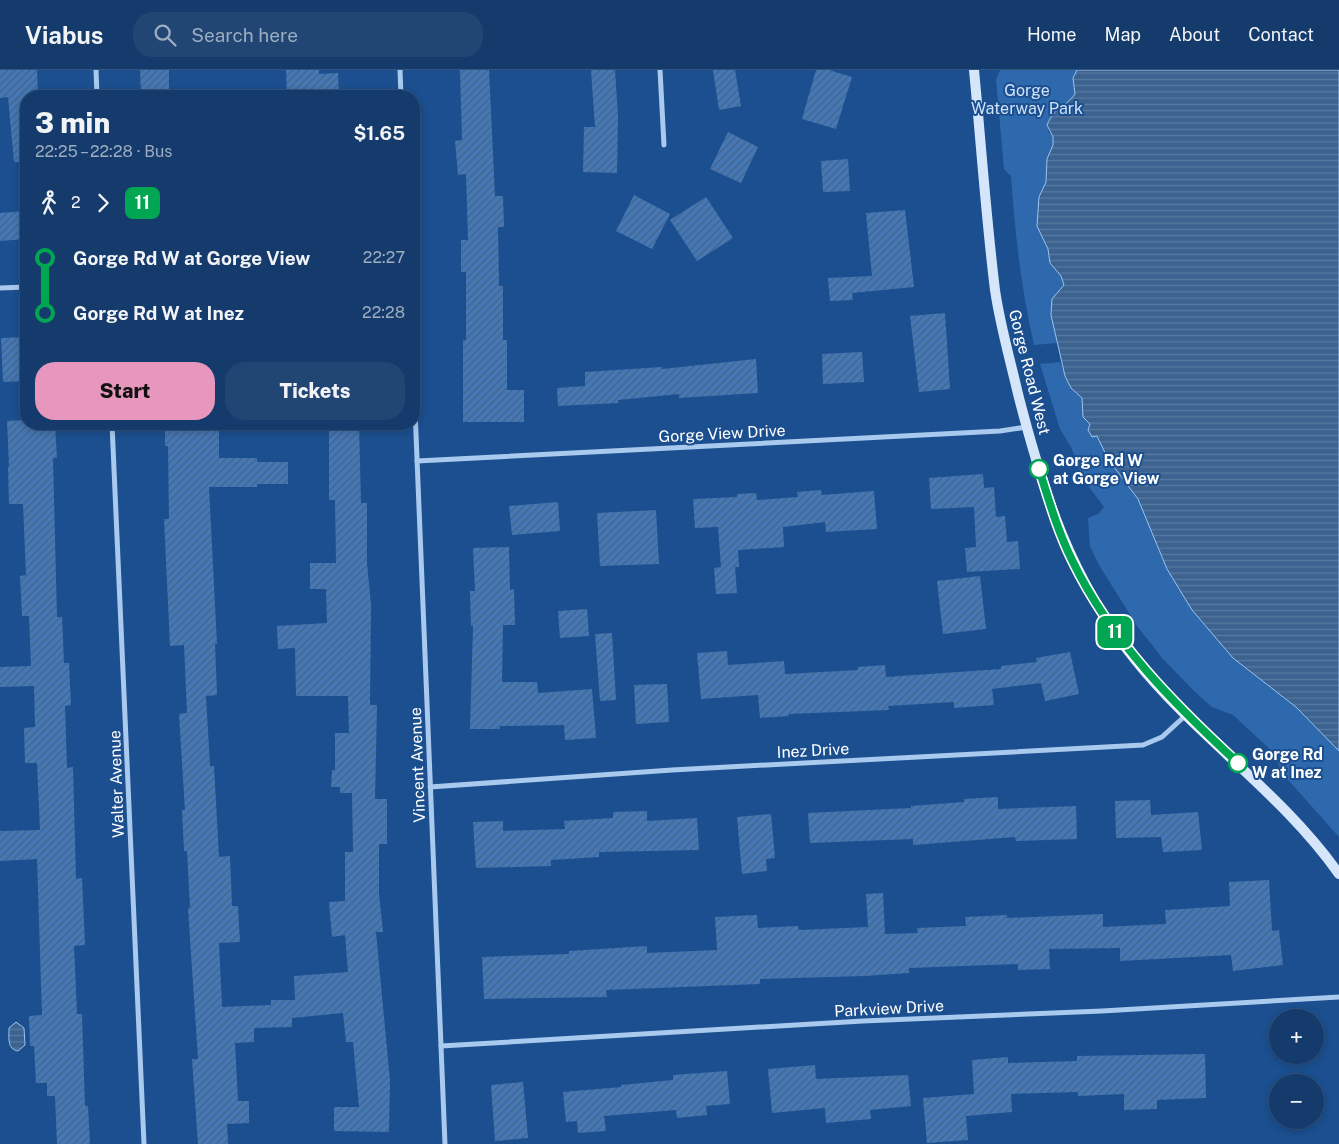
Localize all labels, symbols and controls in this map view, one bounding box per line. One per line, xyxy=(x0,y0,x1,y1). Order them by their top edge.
search box xyxy=(133,12,483,57)
text: Viabus xyxy=(25,21,103,49)
icon: search xyxy=(151,21,179,49)
text: Search here xyxy=(191,24,298,46)
text: Home xyxy=(1027,24,1077,45)
text: Map xyxy=(1105,24,1141,45)
text: About xyxy=(1169,24,1220,45)
text: Contact xyxy=(1248,24,1314,45)
park label: Gorge Waterway Park xyxy=(971,81,1083,118)
text: 3 min xyxy=(35,106,110,139)
text: $1.65 xyxy=(353,122,405,144)
text: 22:25 – 22:28 · Bus xyxy=(35,142,172,161)
icon: walk xyxy=(35,189,63,217)
icon: forward xyxy=(89,189,117,217)
text: 11 xyxy=(135,192,150,213)
text: 2 xyxy=(71,193,81,212)
text: Gorge Rd W at Gorge View xyxy=(73,247,310,269)
text: 22:27 xyxy=(363,248,405,267)
text: Gorge Rd W at Inez xyxy=(73,302,244,324)
text: 22:28 xyxy=(362,303,405,322)
street label: Gorge Road West xyxy=(1005,308,1054,437)
button: Start xyxy=(35,362,215,420)
button: Tickets xyxy=(225,362,405,420)
street label: Gorge View Drive xyxy=(658,421,786,446)
place label: Gorge Rd W at Gorge View xyxy=(1053,451,1160,488)
marker: Gorge Rd W at Gorge View xyxy=(1029,459,1049,479)
line badge: 11 xyxy=(1092,616,1138,648)
text: 11 xyxy=(1107,621,1123,642)
street label: Vincent Avenue xyxy=(406,707,429,823)
street label: Walter Avenue xyxy=(105,730,128,838)
street label: Inez Drive xyxy=(776,739,850,762)
place label: Gorge Rd W at Inez xyxy=(1252,745,1323,782)
marker: Gorge Rd W at Inez xyxy=(1228,753,1248,773)
street label: Parkview Drive xyxy=(834,996,944,1021)
map controls xyxy=(1269,1009,1324,1129)
button: + xyxy=(1269,1009,1324,1064)
button: − xyxy=(1269,1074,1324,1129)

